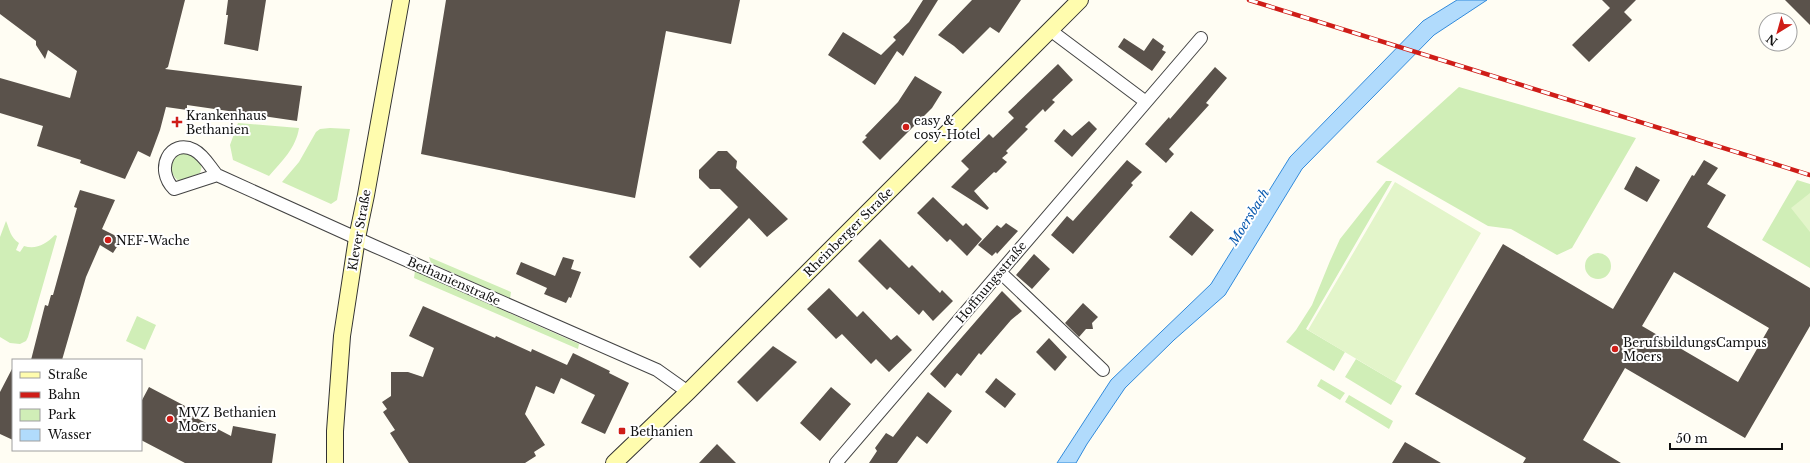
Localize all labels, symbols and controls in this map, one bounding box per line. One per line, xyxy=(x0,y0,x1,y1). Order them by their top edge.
north arrow xyxy=(1758,12,1798,52)
text: N xyxy=(1763,31,1780,49)
place label: Krankenhaus Bethanien xyxy=(186,108,266,137)
place label: easy & cosy-Hotel xyxy=(914,113,981,142)
marker: Krankenhaus Bethanien xyxy=(171,116,183,128)
marker: easy & cosy-Hotel xyxy=(901,122,911,132)
street label: Rheinberger Straße xyxy=(800,184,896,280)
water label: Moersbach xyxy=(1224,185,1273,249)
street label: Klever Straße xyxy=(344,188,374,272)
place label: NEF-Wache xyxy=(116,233,190,248)
marker: NEF-Wache xyxy=(103,235,113,245)
street label: Hoffnungsstraße xyxy=(952,238,1030,326)
street label: Bethanienstraße xyxy=(405,254,503,308)
place label: BerufsbildungsCampus Moers xyxy=(1623,335,1767,364)
marker: BerufsbildungsCampus Moers xyxy=(1610,344,1620,354)
legend xyxy=(12,359,142,451)
text: Straße xyxy=(48,367,88,382)
text: Bahn xyxy=(48,387,80,402)
place label: MVZ Bethanien Moers xyxy=(178,405,276,434)
text: Park xyxy=(48,407,76,422)
marker: MVZ Bethanien Moers xyxy=(165,414,175,424)
place label: Bethanien xyxy=(630,424,693,439)
scale bar xyxy=(1670,425,1782,451)
marker: Bethanien xyxy=(617,426,627,436)
text: Wasser xyxy=(47,427,91,442)
text: 50 m xyxy=(1676,431,1708,446)

